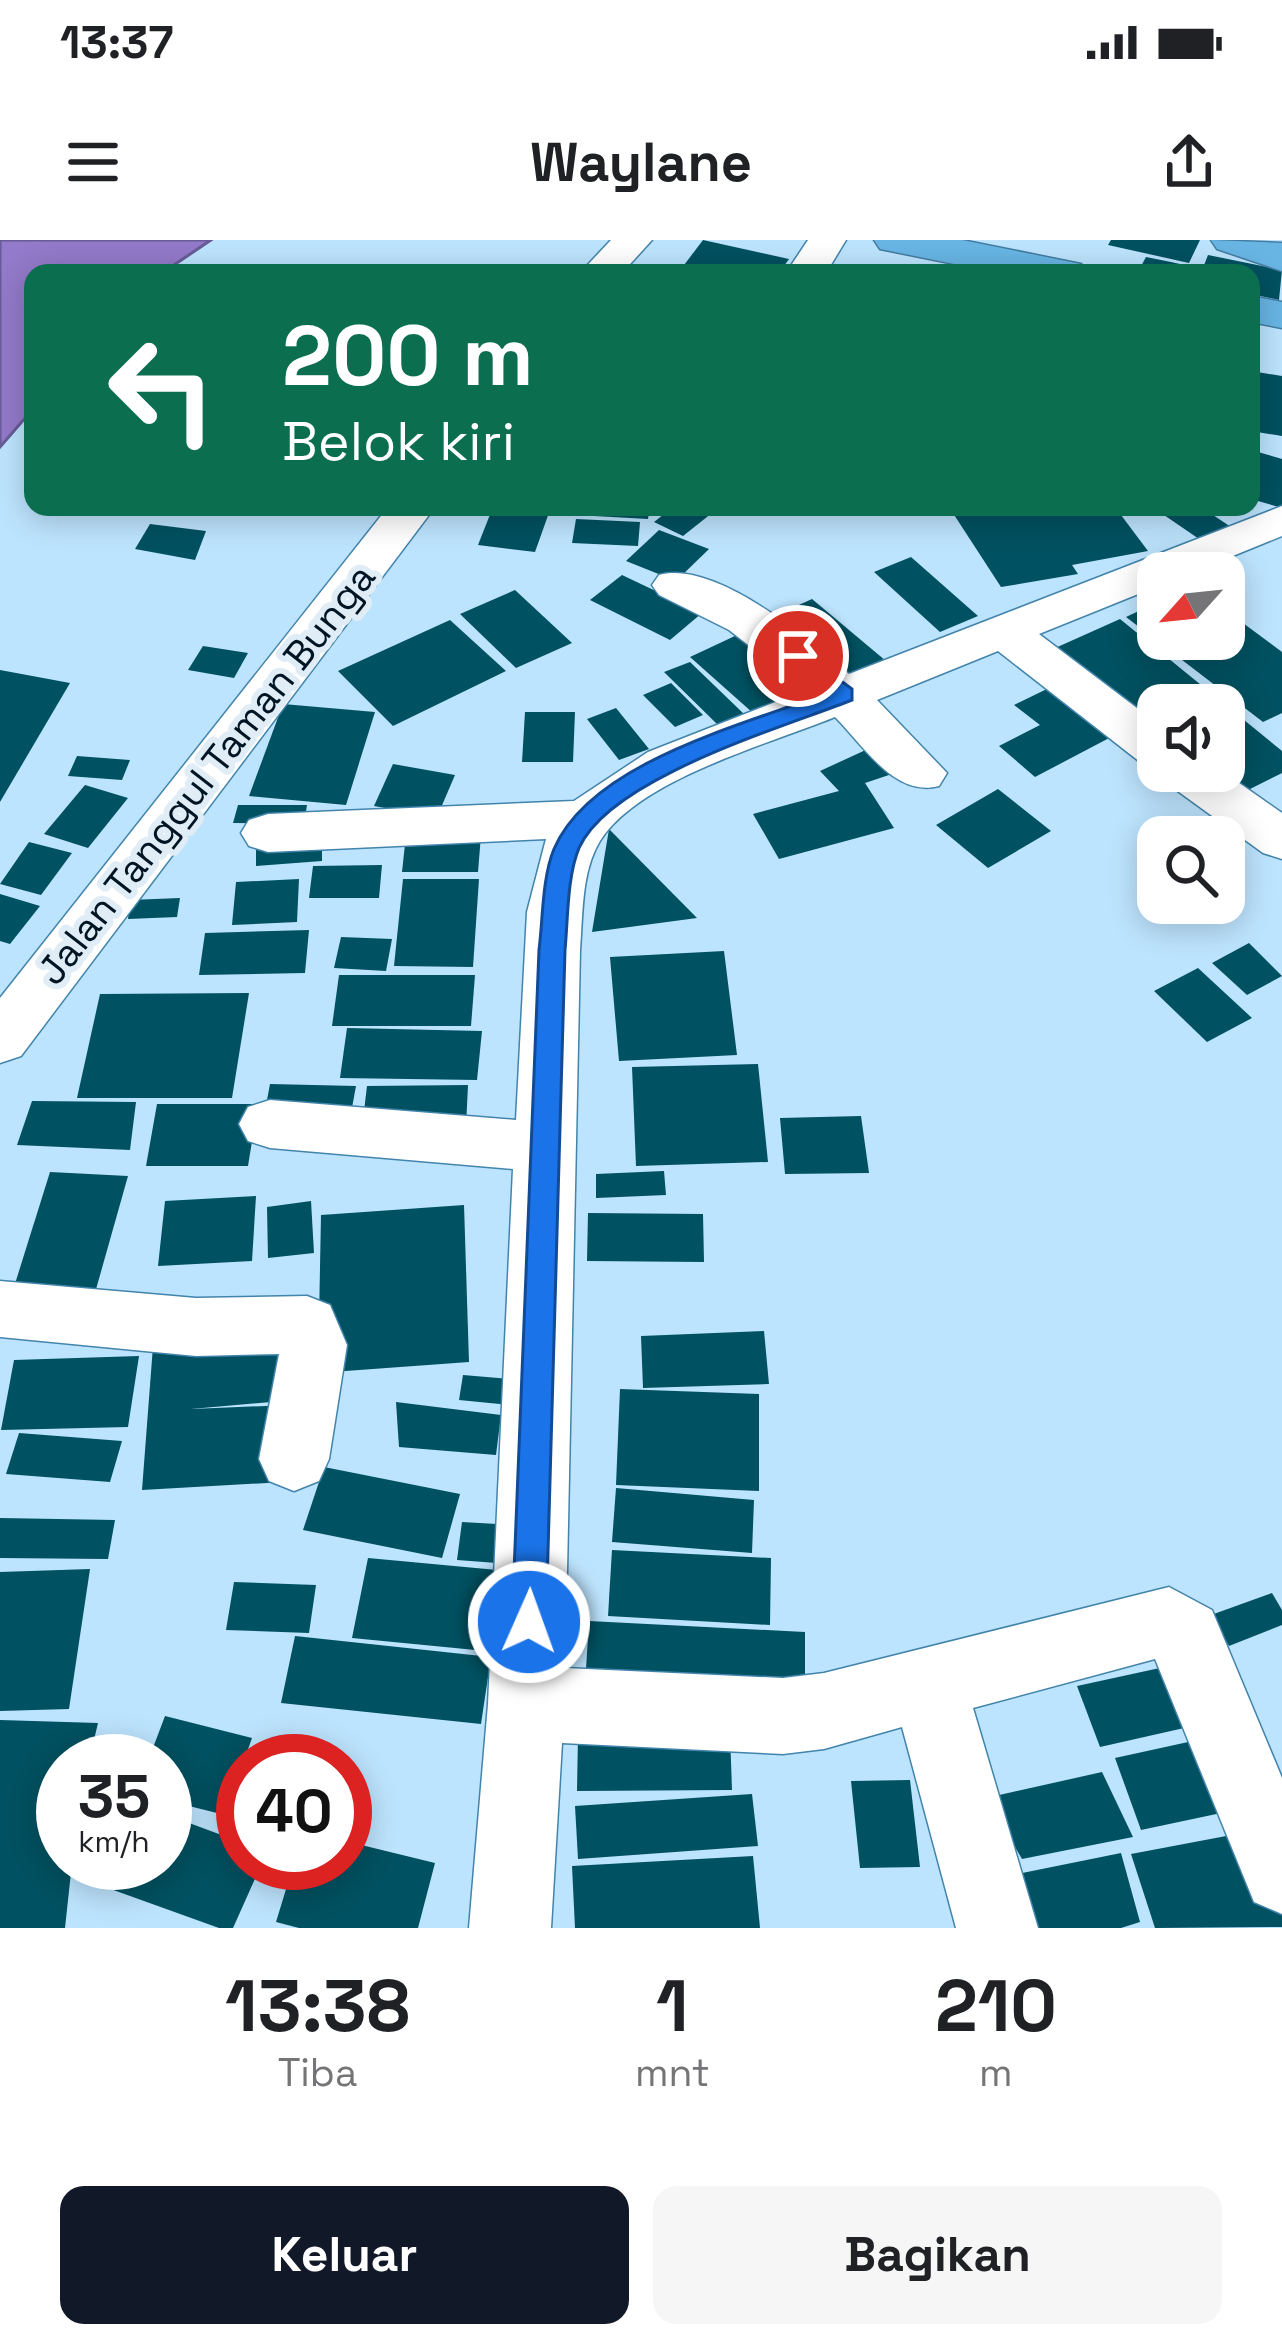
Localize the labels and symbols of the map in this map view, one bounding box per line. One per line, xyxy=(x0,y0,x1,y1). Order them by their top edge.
north arrow xyxy=(1137,552,1245,660)
street label: Jalan Tanggul Taman Bunga xyxy=(26,554,386,994)
pin xyxy=(747,605,849,707)
position arrow xyxy=(466,1559,592,1685)
speed limit sign: 40 xyxy=(216,1734,372,1890)

